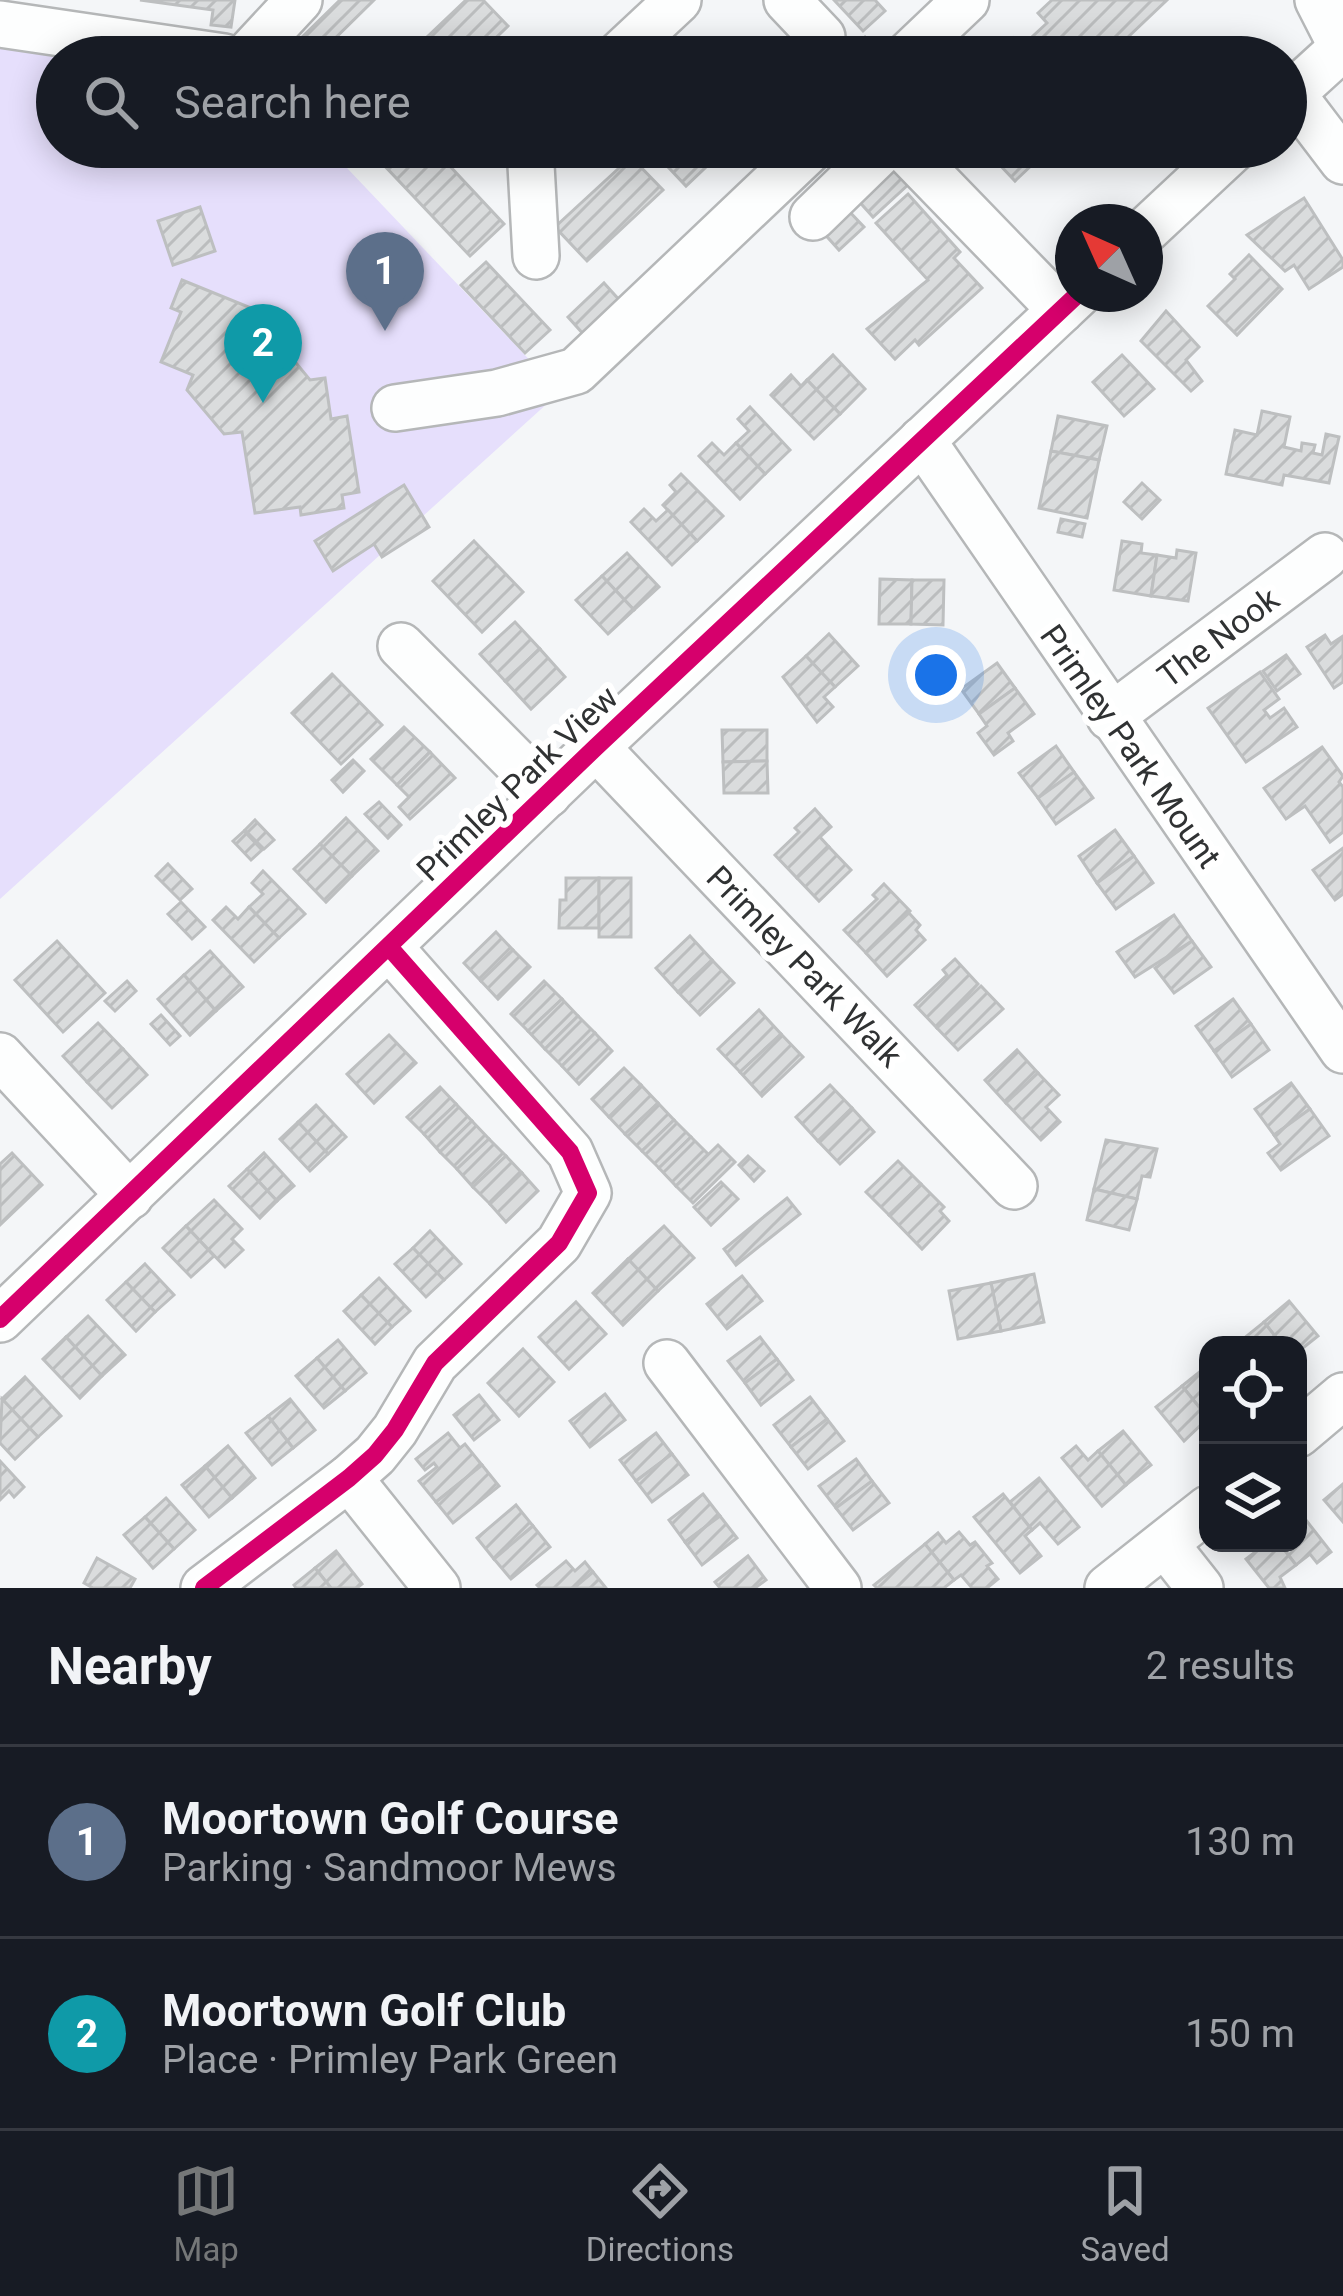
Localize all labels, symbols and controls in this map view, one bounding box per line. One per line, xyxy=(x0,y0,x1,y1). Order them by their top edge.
search box xyxy=(36,36,1307,168)
icon: search xyxy=(78,69,144,135)
text: Search here xyxy=(174,76,411,129)
north arrow xyxy=(1055,204,1163,312)
pin: 1 xyxy=(346,232,424,331)
pin: 2 xyxy=(224,304,302,403)
street label: The Nook xyxy=(1150,579,1287,696)
street label: Primley Park Mount xyxy=(1032,617,1229,875)
your location xyxy=(906,645,966,705)
street label: Primley Park View xyxy=(409,677,626,889)
street label: Primley Park Walk xyxy=(699,858,911,1075)
map controls xyxy=(1199,1336,1307,1552)
button: locate xyxy=(1199,1336,1307,1444)
button: layers xyxy=(1199,1444,1307,1552)
text: Nearby xyxy=(48,1637,212,1696)
text: 2 results xyxy=(1146,1643,1295,1689)
text: Moortown Golf Course xyxy=(162,1792,619,1845)
text: 1 xyxy=(76,1819,98,1865)
text: 130 m xyxy=(1185,1819,1295,1865)
text: Parking · Sandmoor Mews xyxy=(162,1845,617,1891)
text: Moortown Golf Club xyxy=(162,1984,566,2037)
text: 2 xyxy=(76,2011,98,2057)
text: 150 m xyxy=(1185,2011,1295,2057)
text: Place · Primley Park Green xyxy=(162,2037,618,2083)
tab: Map xyxy=(173,2158,239,2269)
tab: Directions xyxy=(586,2158,734,2269)
tab: Saved xyxy=(1081,2158,1170,2269)

